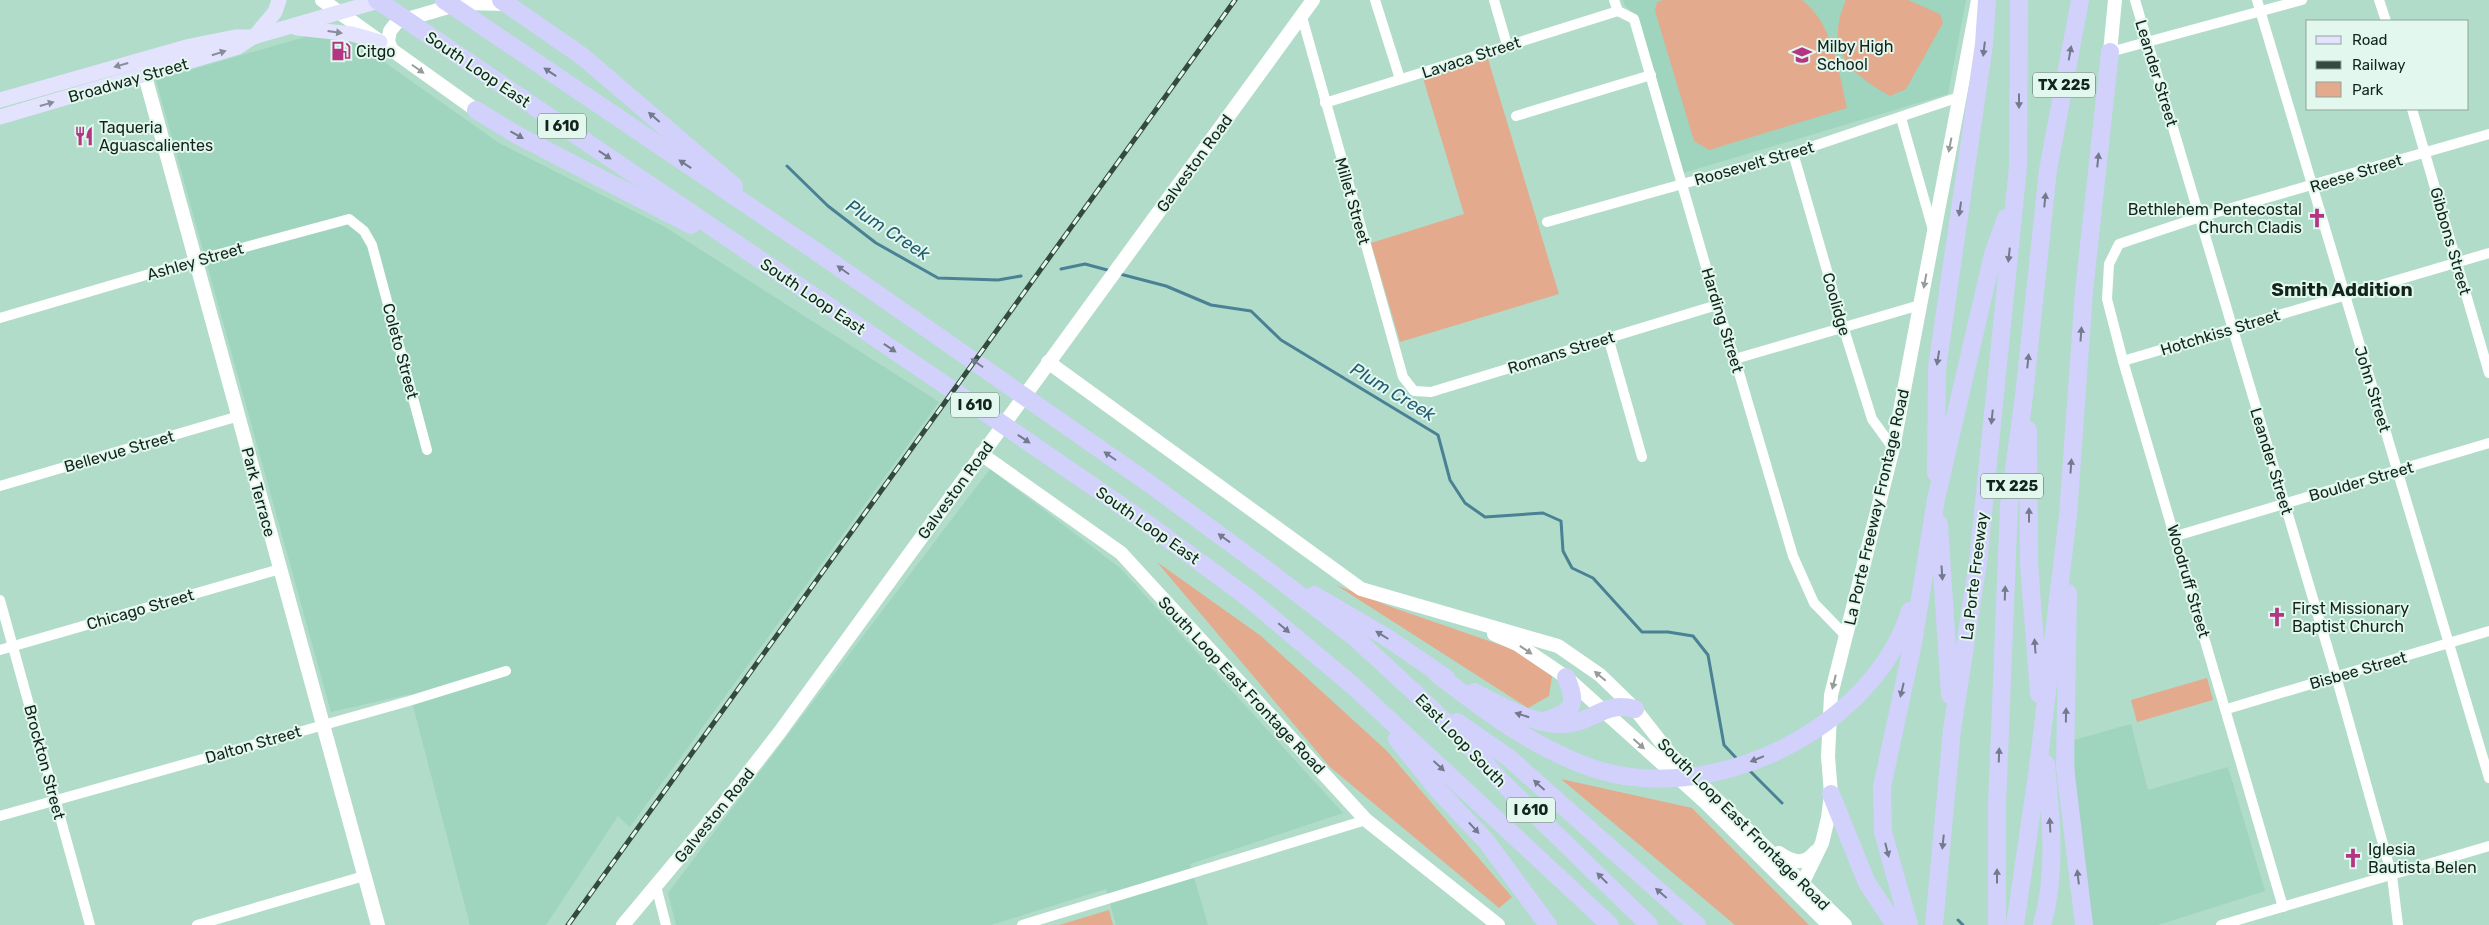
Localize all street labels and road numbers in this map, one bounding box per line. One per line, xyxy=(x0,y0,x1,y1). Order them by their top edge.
street label: Leander Street xyxy=(2131,17,2182,129)
street label: South Loop East xyxy=(422,27,534,111)
street label: Lavaca Street xyxy=(1419,33,1523,82)
street label: Broadway Street xyxy=(66,54,190,107)
road number: TX 225 xyxy=(2033,72,2095,98)
street label: Galveston Road xyxy=(1153,111,1236,216)
road number: I 610 xyxy=(538,114,586,138)
street label: Roosevelt Street xyxy=(1692,137,1816,190)
street label: Reese Street xyxy=(2308,150,2405,197)
street label: Millet Street xyxy=(1331,155,1374,247)
street label: Gibbons Street xyxy=(2426,185,2475,297)
street label: Ashley Street xyxy=(145,239,246,284)
street label: South Loop East xyxy=(757,254,869,338)
street label: Harding Street xyxy=(1698,265,1748,375)
street label: Coolidge xyxy=(1818,270,1855,338)
street label: Coleto Street xyxy=(379,301,422,401)
street label: Hotchkiss Street xyxy=(2158,305,2282,360)
street label: Romans Street xyxy=(1505,327,1617,378)
street label: John Street xyxy=(2350,344,2395,434)
street label: La Porte Freeway Frontage Road xyxy=(1840,387,1913,627)
road number: I 610 xyxy=(951,392,999,418)
street label: Leander Street xyxy=(2246,405,2297,517)
street label: Bellevue Street xyxy=(62,427,176,476)
street label: Galveston Road xyxy=(914,438,997,543)
street label: Park Terrace xyxy=(237,445,280,539)
street label: Boulder Street xyxy=(2307,457,2416,505)
road number: TX 225 xyxy=(1981,474,2043,498)
street label: South Loop East xyxy=(1092,483,1203,568)
street label: La Porte Freeway xyxy=(1957,511,1992,641)
street label: Woodruff Street xyxy=(2163,522,2214,640)
street label: Chicago Street xyxy=(84,585,196,634)
street label: South Loop East Frontage Road xyxy=(1154,593,1329,778)
street label: Bisbee Street xyxy=(2307,648,2409,693)
street label: East Loop South xyxy=(1411,690,1510,791)
street label: Brockton Street xyxy=(20,703,69,822)
street label: Dalton Street xyxy=(203,722,303,767)
street label: South Loop East Frontage Road xyxy=(1654,734,1834,914)
street label: Galveston Road xyxy=(670,764,758,866)
road number: I 610 xyxy=(1507,798,1555,822)

